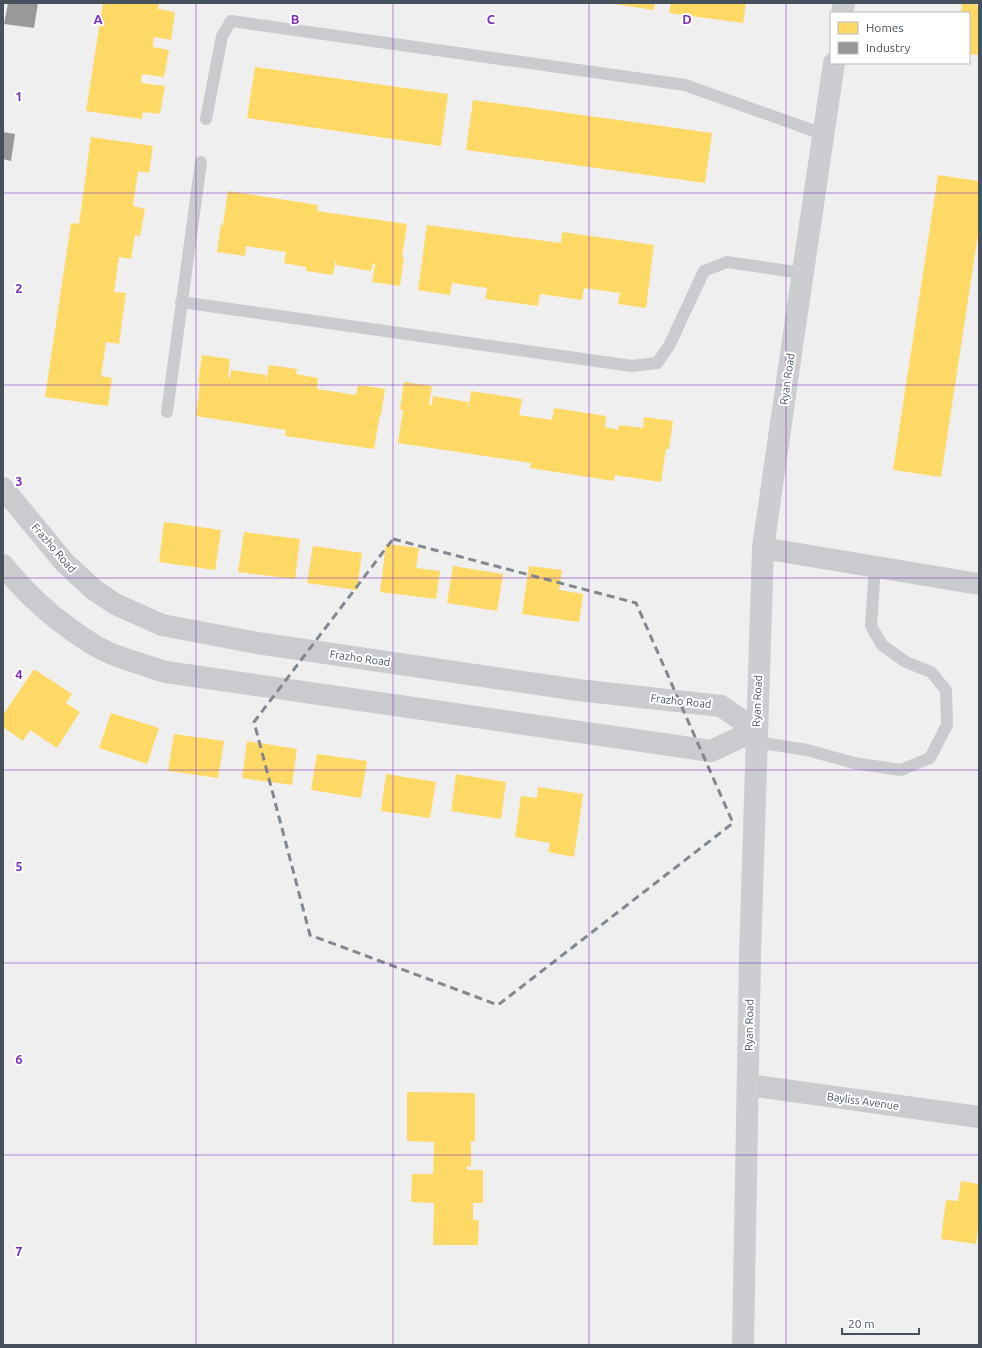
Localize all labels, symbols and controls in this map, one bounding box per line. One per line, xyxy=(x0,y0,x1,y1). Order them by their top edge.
text: A xyxy=(93,12,103,26)
text: B xyxy=(291,12,300,26)
text: C xyxy=(487,12,496,26)
text: D xyxy=(682,12,692,26)
legend xyxy=(830,12,970,64)
text: Homes xyxy=(866,21,904,34)
text: Industry xyxy=(866,41,911,54)
text: 1 xyxy=(15,89,23,103)
text: 2 xyxy=(15,281,23,295)
street label: Ryan Road xyxy=(777,352,797,406)
text: 3 xyxy=(15,474,23,488)
street label: Frazho Road xyxy=(29,521,79,575)
street label: Frazho Road xyxy=(329,648,391,668)
text: 4 xyxy=(15,667,23,681)
street label: Ryan Road xyxy=(750,675,764,727)
street label: Frazho Road xyxy=(650,692,712,710)
text: 5 xyxy=(15,859,23,873)
street label: Ryan Road xyxy=(743,999,755,1051)
text: 6 xyxy=(15,1052,23,1066)
street label: Bayliss Avenue xyxy=(826,1090,900,1112)
text: 7 xyxy=(15,1244,23,1258)
scale bar xyxy=(842,1310,919,1336)
text: 20 m xyxy=(848,1317,875,1330)

